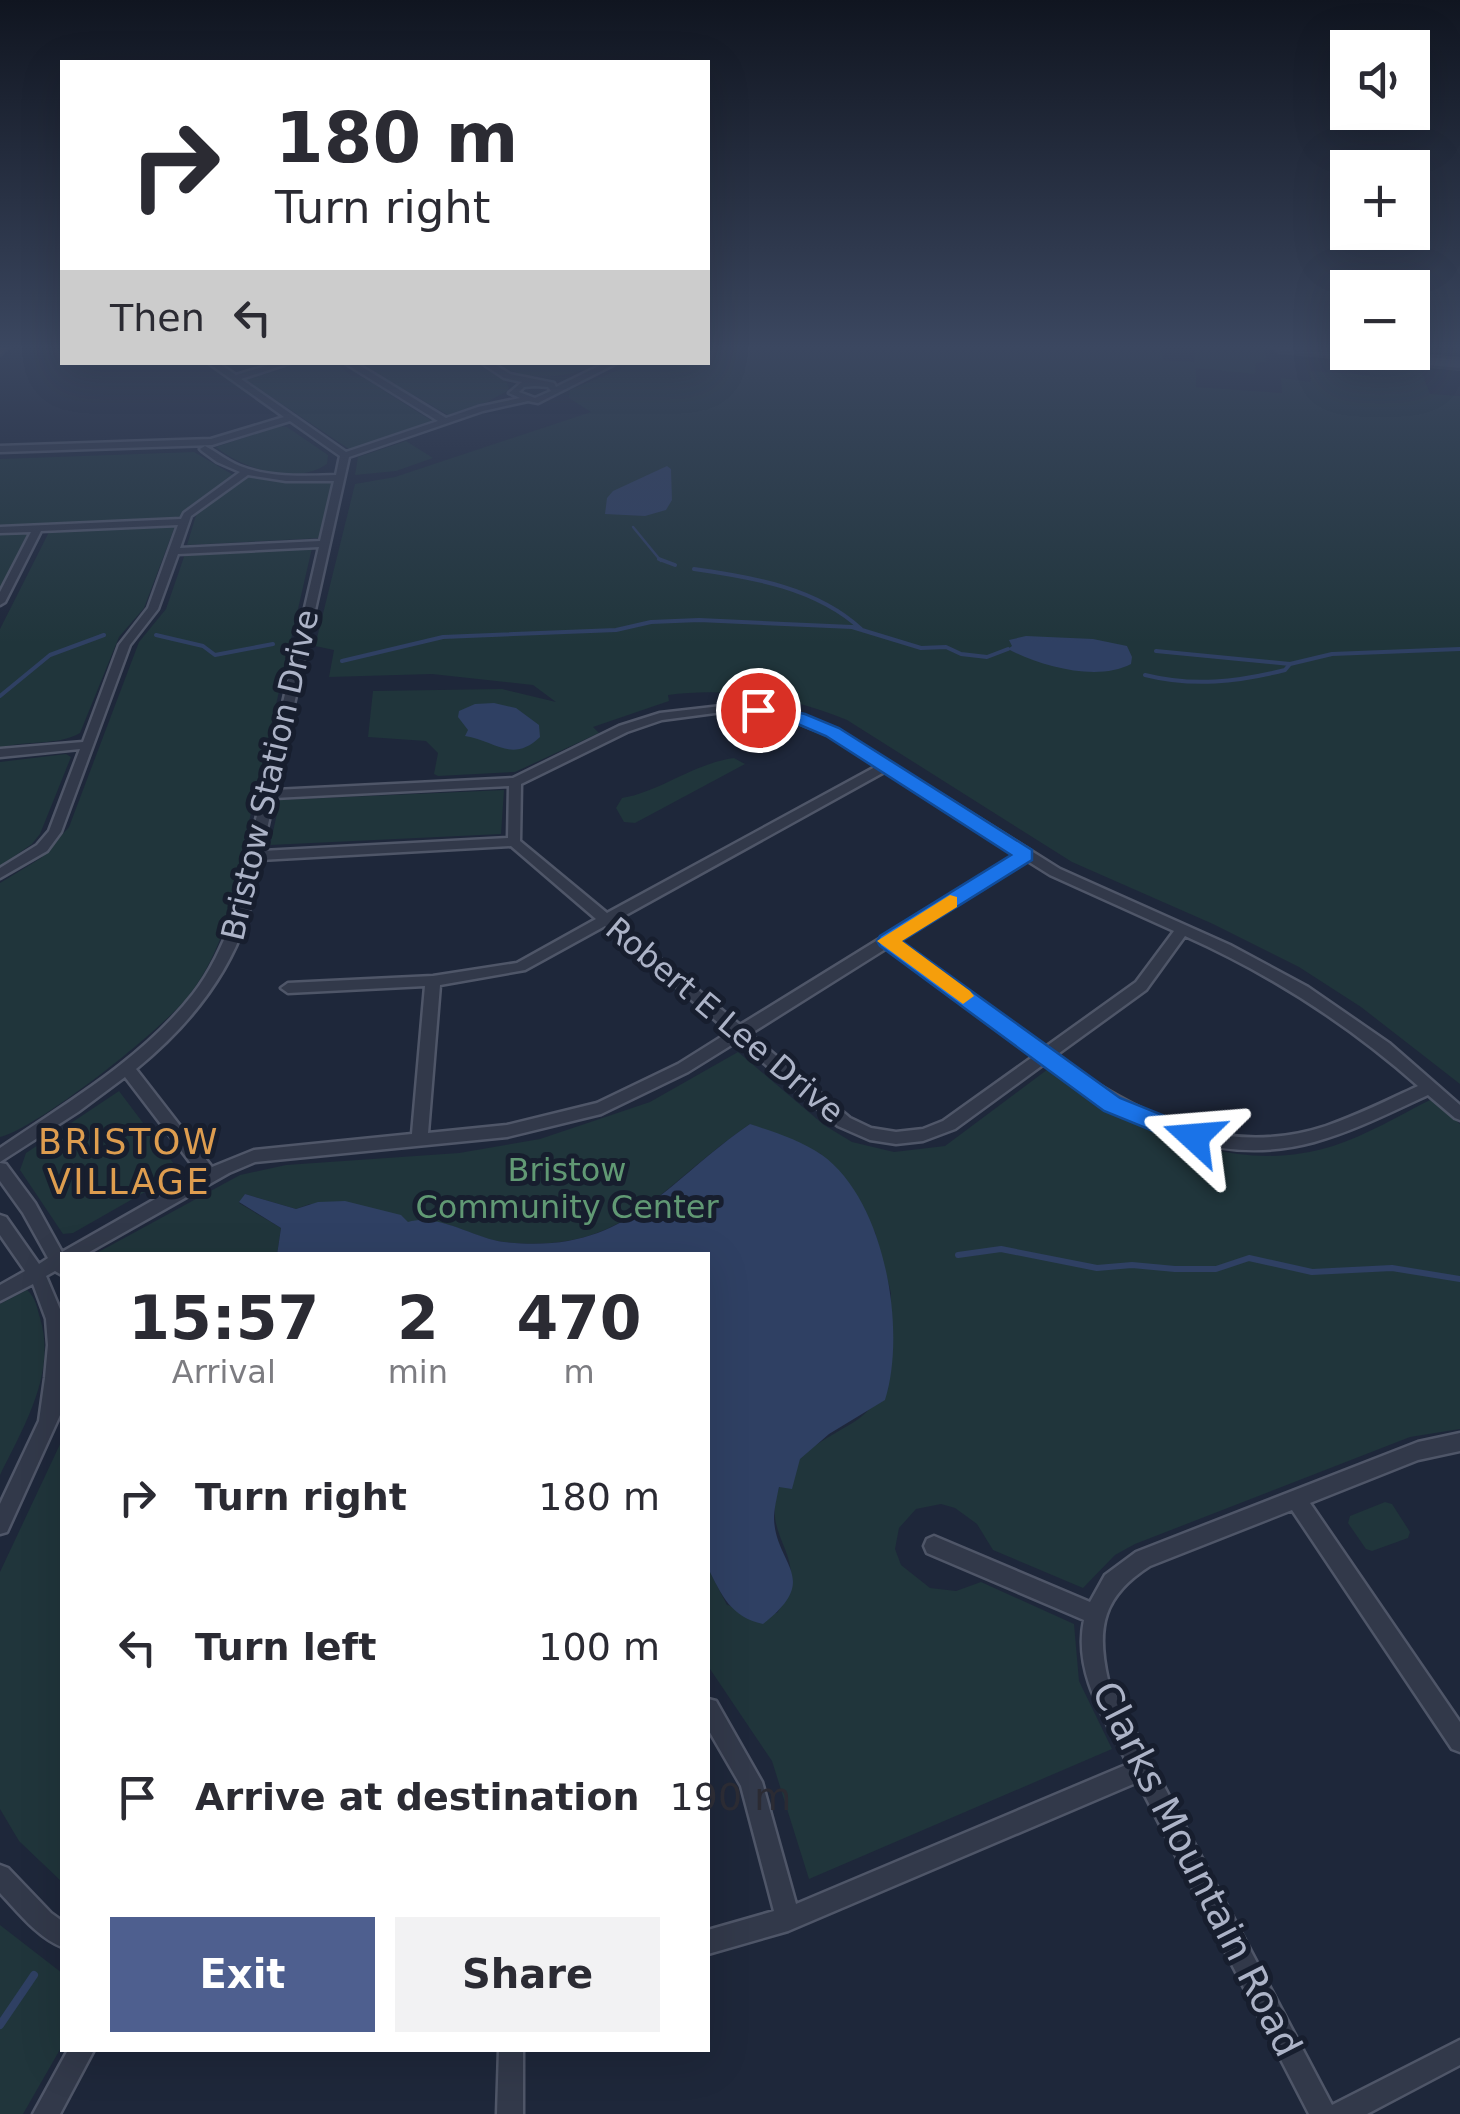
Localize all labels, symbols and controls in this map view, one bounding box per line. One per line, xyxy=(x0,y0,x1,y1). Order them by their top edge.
map controls xyxy=(1330,30,1430,370)
button: sound xyxy=(1330,30,1430,130)
text: 180 m xyxy=(275,97,518,179)
icon: right xyxy=(110,100,240,230)
button: + xyxy=(1330,150,1430,250)
text: Turn right xyxy=(275,181,490,234)
button: − xyxy=(1330,270,1430,370)
icon: left xyxy=(225,290,280,345)
text: Then xyxy=(110,296,205,340)
street label: Bristow Station Drive xyxy=(213,606,327,944)
pin xyxy=(716,668,801,753)
icon: arrive xyxy=(731,683,786,738)
street label: Robert E Lee Drive xyxy=(598,909,852,1131)
position arrow xyxy=(1142,1085,1246,1189)
district label: BRISTOW VILLAGE xyxy=(38,1122,220,1202)
park label: Bristow Community Center xyxy=(415,1151,719,1226)
text: 15:57 xyxy=(128,1283,319,1353)
text: 2 xyxy=(397,1283,439,1353)
text: 470 xyxy=(516,1283,642,1353)
text: Arrival xyxy=(172,1353,276,1391)
text: min xyxy=(388,1353,448,1391)
text: m xyxy=(563,1353,595,1391)
icon: right xyxy=(110,1470,165,1525)
text: Turn right xyxy=(195,1475,407,1519)
text: 180 m xyxy=(538,1475,660,1519)
icon: left xyxy=(110,1620,165,1675)
text: Turn left xyxy=(195,1625,376,1669)
text: 100 m xyxy=(538,1625,660,1669)
street label: Clarks Mountain Road xyxy=(1083,1674,1311,2064)
icon: arrive xyxy=(110,1770,165,1825)
text: Arrive at destination xyxy=(195,1775,640,1819)
text: 190 m xyxy=(670,1775,791,1819)
button: Exit xyxy=(110,1917,375,2032)
button: Share xyxy=(395,1917,660,2032)

